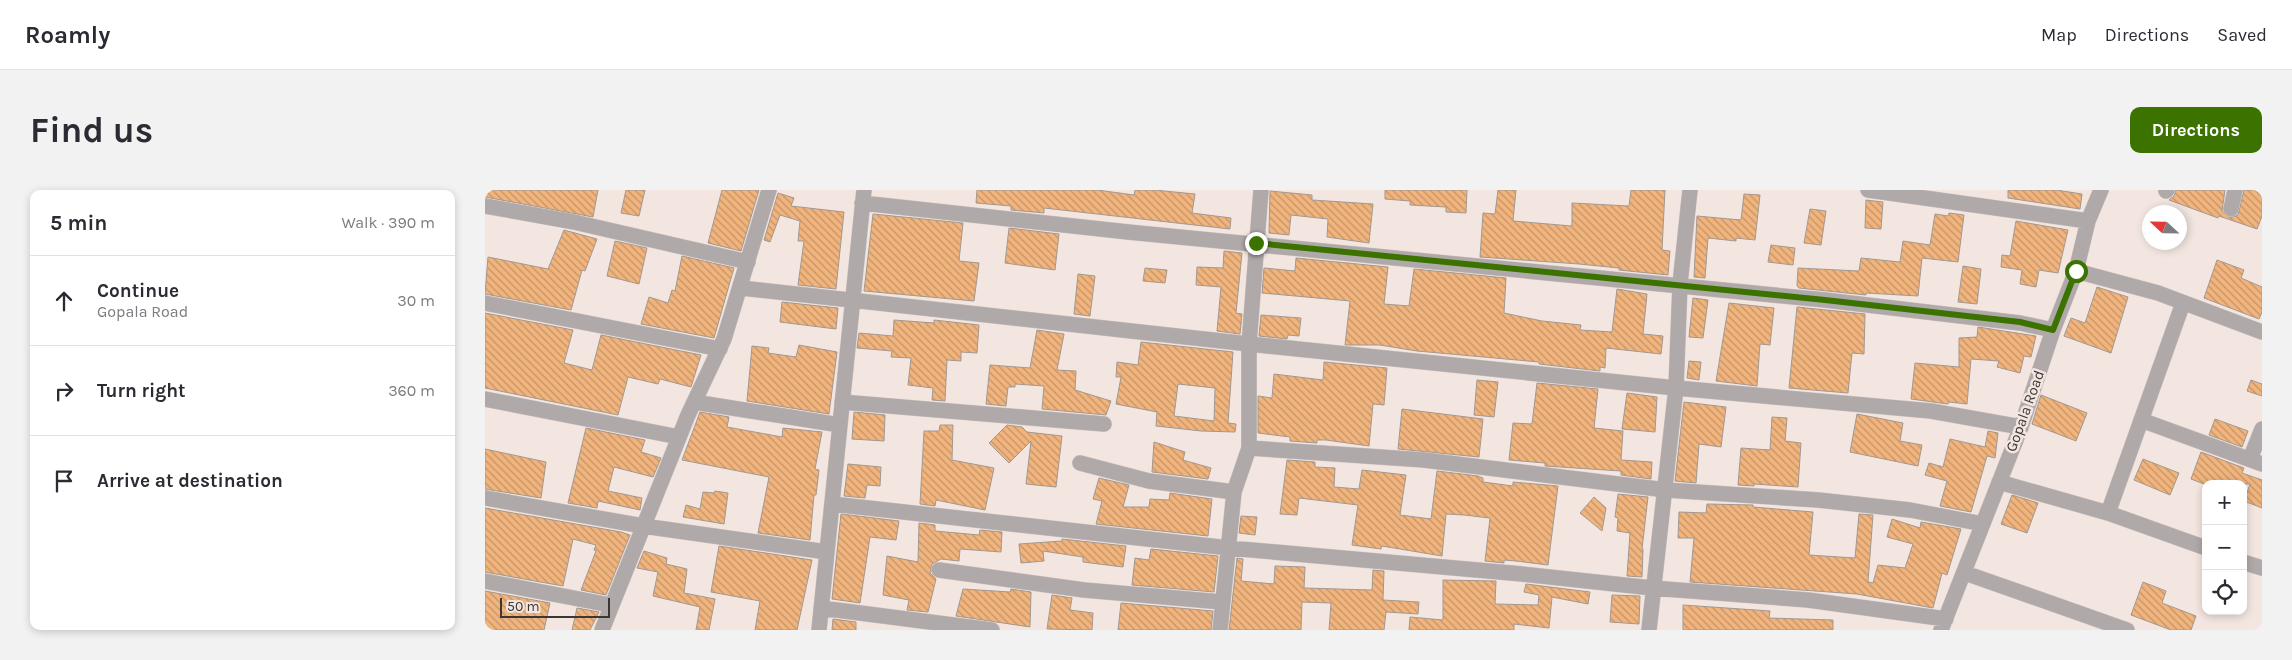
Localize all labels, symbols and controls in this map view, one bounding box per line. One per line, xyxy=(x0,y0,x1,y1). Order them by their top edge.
text: Roamly xyxy=(25,21,110,49)
text: Map xyxy=(2041,24,2077,46)
text: Directions xyxy=(2105,24,2189,46)
text: Saved xyxy=(2217,24,2267,46)
button: Directions xyxy=(2130,107,2262,153)
text: Find us xyxy=(30,110,153,151)
north arrow xyxy=(2142,205,2187,250)
text: 5 min xyxy=(50,211,107,235)
text: Walk · 390 m xyxy=(341,213,435,232)
route end xyxy=(1245,232,1268,255)
route start xyxy=(2065,260,2088,283)
text: Continue xyxy=(97,280,179,302)
icon: ahead xyxy=(50,287,78,315)
text: 30 m xyxy=(397,291,435,310)
text: Gopala Road xyxy=(97,302,188,321)
street label: Gopala Road xyxy=(2002,368,2048,454)
icon: right xyxy=(50,377,78,405)
text: Turn right xyxy=(97,380,186,402)
text: 360 m xyxy=(388,381,435,400)
icon: arrive xyxy=(50,467,78,495)
text: Arrive at destination xyxy=(97,470,283,492)
map controls xyxy=(2202,480,2247,615)
button: + xyxy=(2202,480,2247,525)
button: − xyxy=(2202,525,2247,570)
button: locate xyxy=(2202,570,2247,615)
scale bar xyxy=(500,595,610,618)
text: 50 m xyxy=(507,598,540,615)

